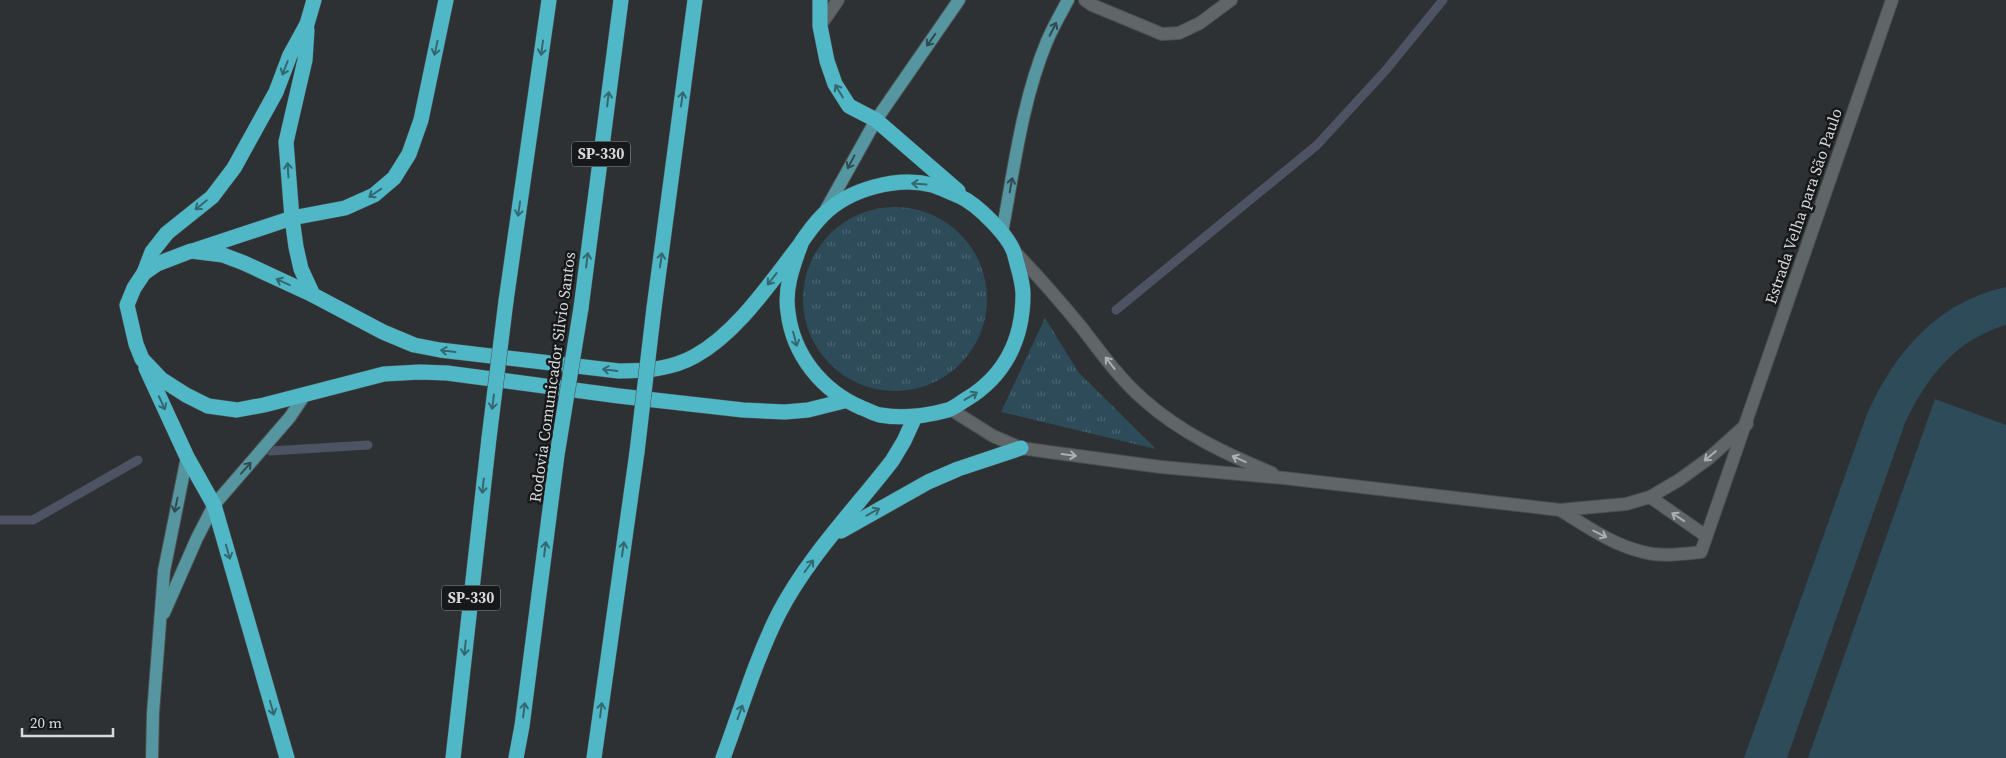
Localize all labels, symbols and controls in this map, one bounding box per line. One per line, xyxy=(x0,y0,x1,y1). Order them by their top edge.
one-way arrow xyxy=(1049,22,1058,37)
one-way arrow xyxy=(926,33,936,47)
one-way arrow xyxy=(431,39,440,55)
one-way arrow xyxy=(537,40,547,56)
one-way arrow xyxy=(280,60,289,75)
one-way arrow xyxy=(834,84,844,98)
one-way arrow xyxy=(603,91,613,107)
one-way arrow xyxy=(677,91,687,107)
street label: Estrada Velha para São Paulo xyxy=(1759,105,1847,307)
road number: SP-330 xyxy=(572,142,630,166)
one-way arrow xyxy=(846,155,856,169)
one-way arrow xyxy=(283,162,292,178)
one-way arrow xyxy=(1007,178,1016,194)
one-way arrow xyxy=(912,179,928,189)
one-way arrow xyxy=(368,188,382,198)
one-way arrow xyxy=(195,200,208,211)
one-way arrow xyxy=(514,201,524,217)
street label: Rodovia Comunicador Silvio Santos xyxy=(524,250,580,504)
one-way arrow xyxy=(582,252,592,268)
one-way arrow xyxy=(656,252,666,268)
one-way arrow xyxy=(767,272,778,285)
one-way arrow xyxy=(276,276,291,286)
one-way arrow xyxy=(790,330,800,346)
one-way arrow xyxy=(441,346,457,356)
one-way arrow xyxy=(1104,357,1115,370)
one-way arrow xyxy=(602,365,618,375)
one-way arrow xyxy=(964,391,978,402)
one-way arrow xyxy=(488,393,498,409)
one-way arrow xyxy=(158,395,167,410)
one-way arrow xyxy=(1061,450,1077,460)
one-way arrow xyxy=(1704,451,1717,462)
one-way arrow xyxy=(1232,453,1247,463)
one-way arrow xyxy=(240,461,252,474)
one-way arrow xyxy=(478,478,488,494)
one-way arrow xyxy=(171,496,180,512)
one-way arrow xyxy=(865,507,880,517)
one-way arrow xyxy=(1671,512,1685,522)
one-way arrow xyxy=(1592,530,1607,539)
one-way arrow xyxy=(540,541,550,557)
one-way arrow xyxy=(618,541,628,557)
one-way arrow xyxy=(223,543,233,559)
one-way arrow xyxy=(804,559,814,573)
road number: SP-330 xyxy=(442,586,500,610)
one-way arrow xyxy=(460,639,470,655)
one-way arrow xyxy=(268,699,278,715)
one-way arrow xyxy=(519,702,529,718)
one-way arrow xyxy=(596,702,606,718)
one-way arrow xyxy=(736,705,745,720)
scale bar xyxy=(22,706,114,738)
text: 20 m xyxy=(30,712,62,733)

